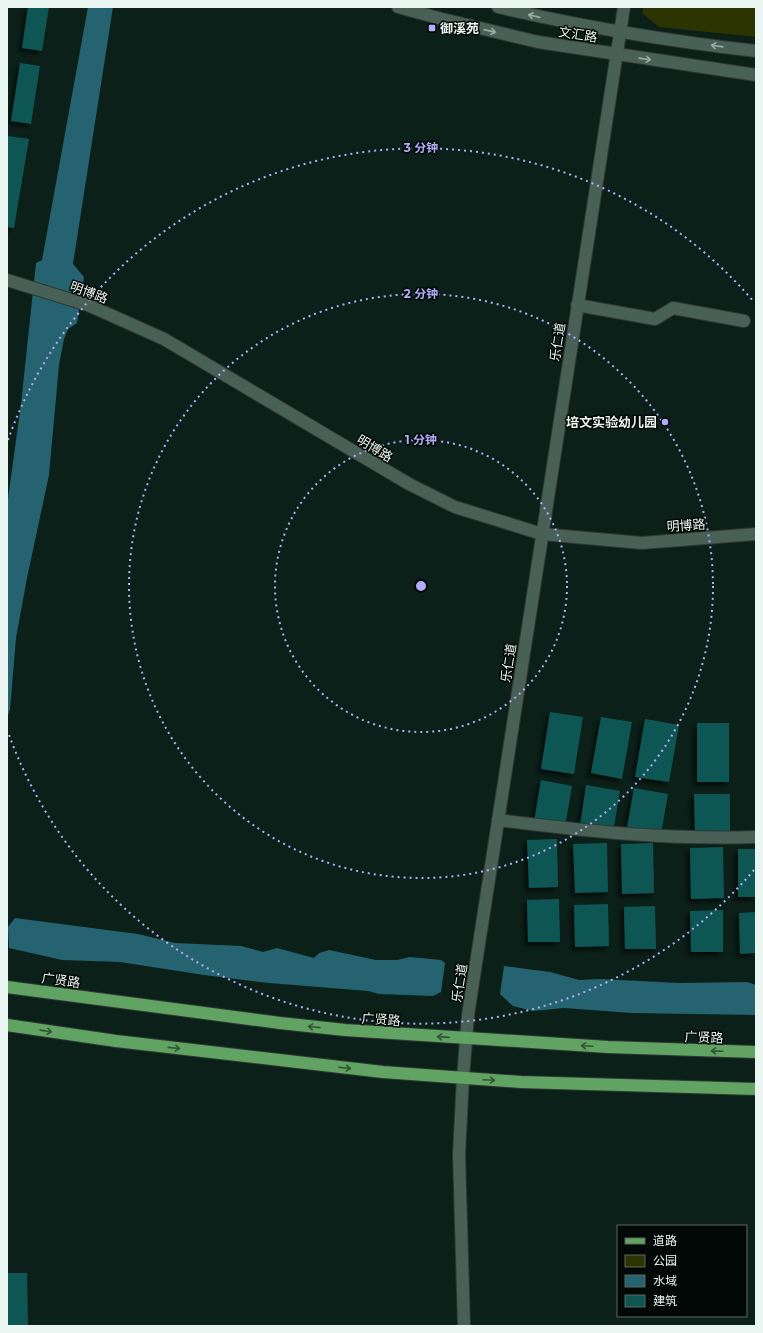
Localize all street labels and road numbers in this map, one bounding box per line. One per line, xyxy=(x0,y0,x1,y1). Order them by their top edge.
street label: 文汇路 xyxy=(557,23,599,45)
street label: 明博路 xyxy=(68,278,110,306)
street label: 乐仁道 xyxy=(546,321,568,363)
street label: 明博路 xyxy=(354,431,396,465)
street label: 明博路 xyxy=(666,516,706,534)
street label: 乐仁道 xyxy=(497,642,519,684)
street label: 乐仁道 xyxy=(448,962,470,1004)
street label: 广贤路 xyxy=(41,969,81,991)
street label: 广贤路 xyxy=(361,1010,401,1028)
street label: 广贤路 xyxy=(684,1028,724,1046)

